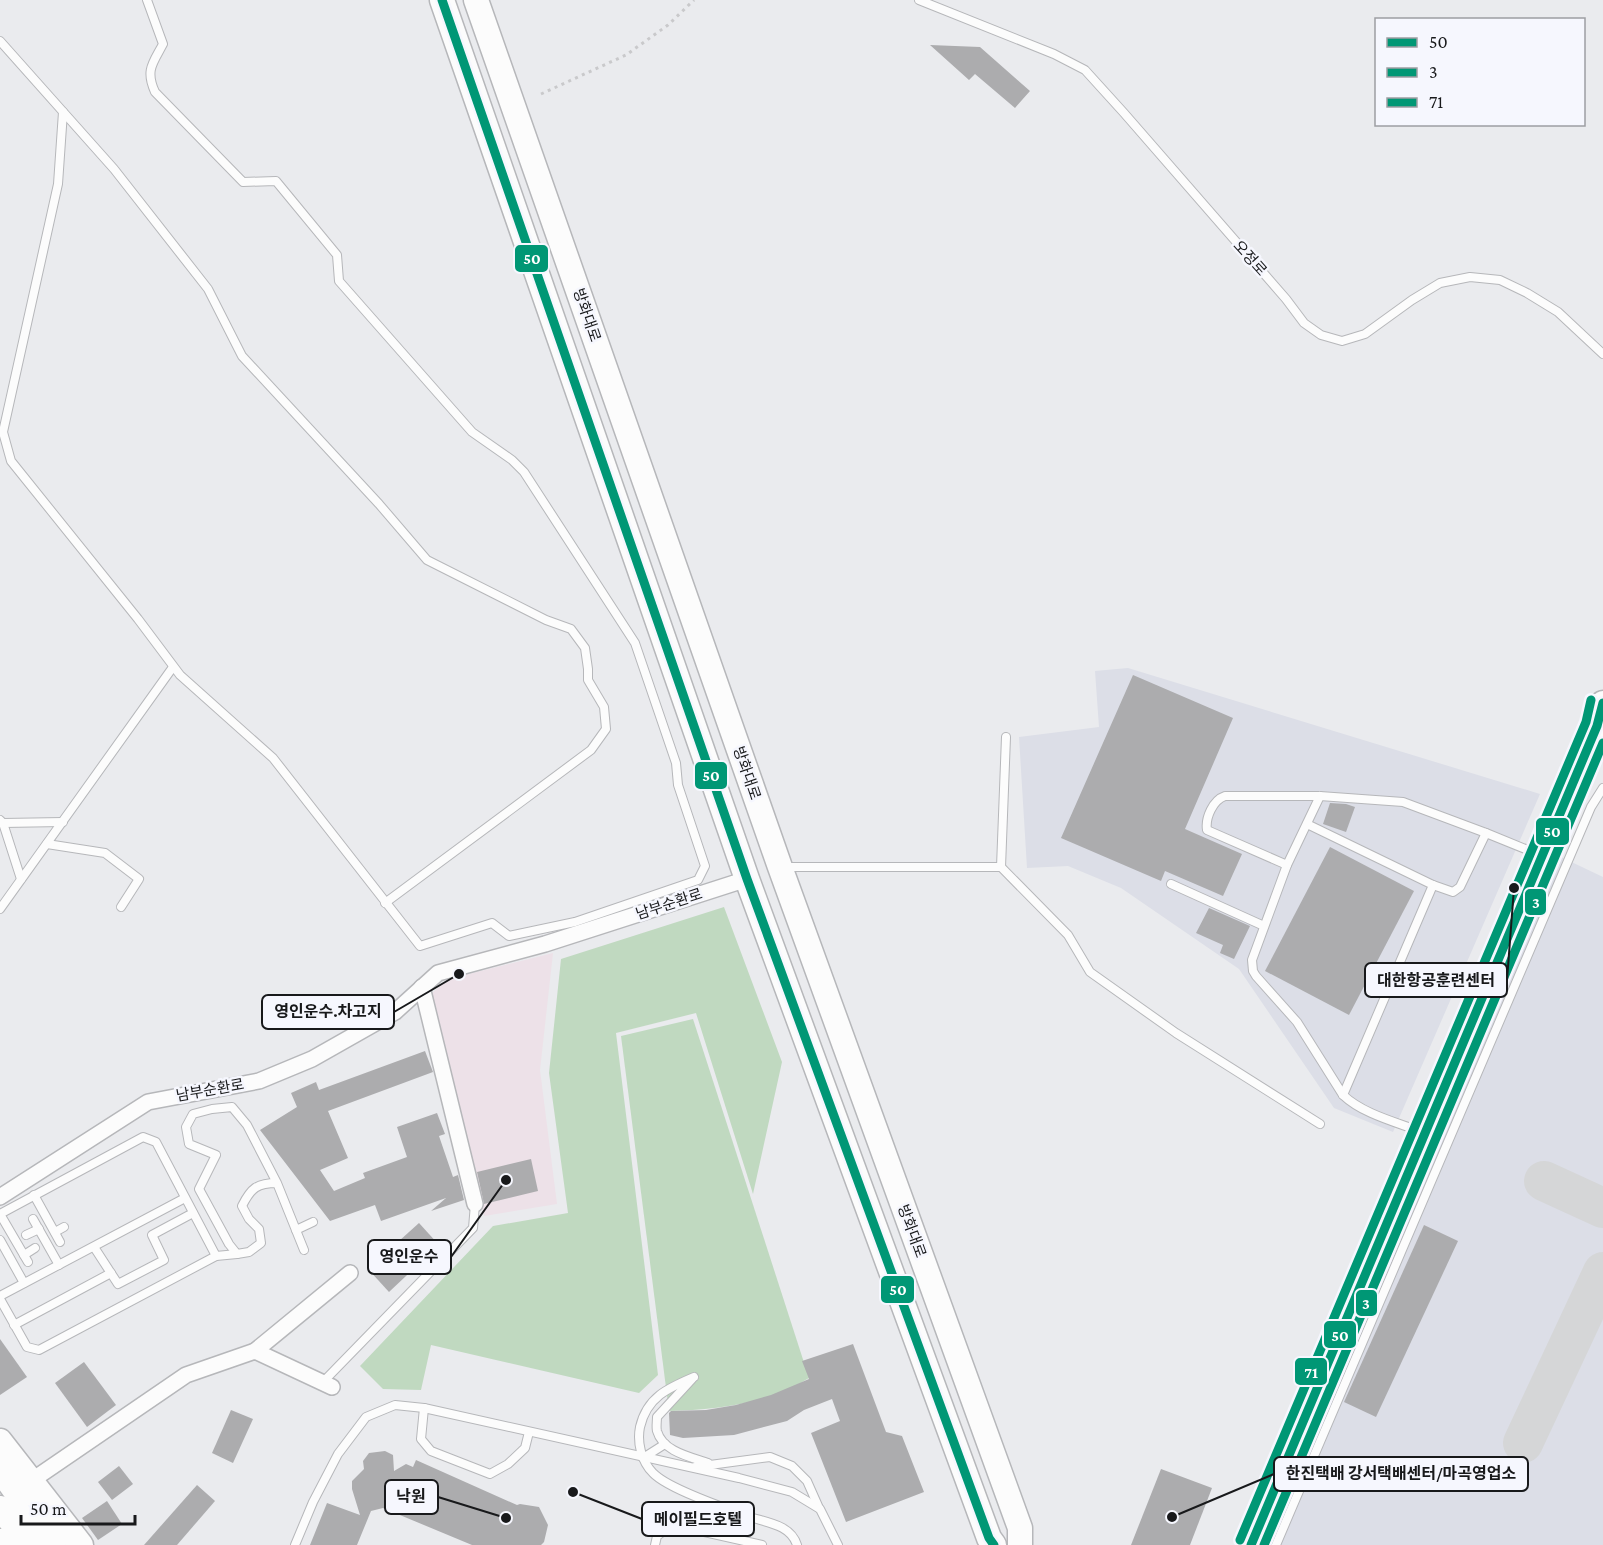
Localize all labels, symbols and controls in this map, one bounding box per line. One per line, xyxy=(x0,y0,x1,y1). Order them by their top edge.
legend xyxy=(1375,18,1585,126)
text: 50 xyxy=(1429,32,1448,52)
text: 3 xyxy=(1429,62,1438,82)
text: 71 xyxy=(1429,92,1443,112)
street label: 오정로 xyxy=(1230,237,1270,279)
line badge: 50 xyxy=(514,244,549,273)
text: 50 xyxy=(523,250,541,267)
street label: 방화대로 xyxy=(570,286,604,344)
street label: 방화대로 xyxy=(730,744,764,802)
line badge: 50 xyxy=(694,761,728,790)
text: 50 xyxy=(702,767,720,784)
line badge: 50 xyxy=(1535,817,1570,846)
text: 50 xyxy=(1543,823,1561,840)
street label: 남부순환로 xyxy=(633,885,704,922)
line badge: 3 xyxy=(1524,888,1547,916)
text: 3 xyxy=(1532,894,1540,911)
callout: 대한항공훈련센터 xyxy=(1365,963,1507,997)
text: 대한항공훈련센터 xyxy=(1377,971,1495,989)
callout: 영인운수.차고지 xyxy=(262,995,394,1029)
text: 영인운수.차고지 xyxy=(274,1003,382,1020)
street label: 남부순환로 xyxy=(174,1075,245,1104)
street label: 방화대로 xyxy=(895,1202,929,1260)
callout: 영인운수 xyxy=(368,1240,451,1274)
text: 영인운수 xyxy=(380,1248,439,1265)
line badge: 50 xyxy=(880,1275,915,1304)
text: 50 xyxy=(889,1281,907,1298)
line badge: 3 xyxy=(1355,1289,1378,1317)
text: 3 xyxy=(1362,1295,1370,1312)
line badge: 50 xyxy=(1323,1320,1357,1349)
text: 50 xyxy=(1331,1327,1349,1344)
line badge: 71 xyxy=(1294,1357,1328,1386)
text: 71 xyxy=(1304,1364,1318,1381)
callout: 한진택배 강서택배센터/마곡영업소 xyxy=(1274,1457,1528,1491)
text: 한진택배 강서택배센터/마곡영업소 xyxy=(1286,1464,1516,1482)
callout: 낙원 xyxy=(385,1480,438,1514)
scale bar xyxy=(21,1488,135,1526)
text: 낙원 xyxy=(396,1488,426,1505)
text: 50 m xyxy=(30,1499,67,1519)
callout: 메이필드호텔 xyxy=(642,1502,754,1536)
text: 메이필드호텔 xyxy=(654,1511,742,1528)

